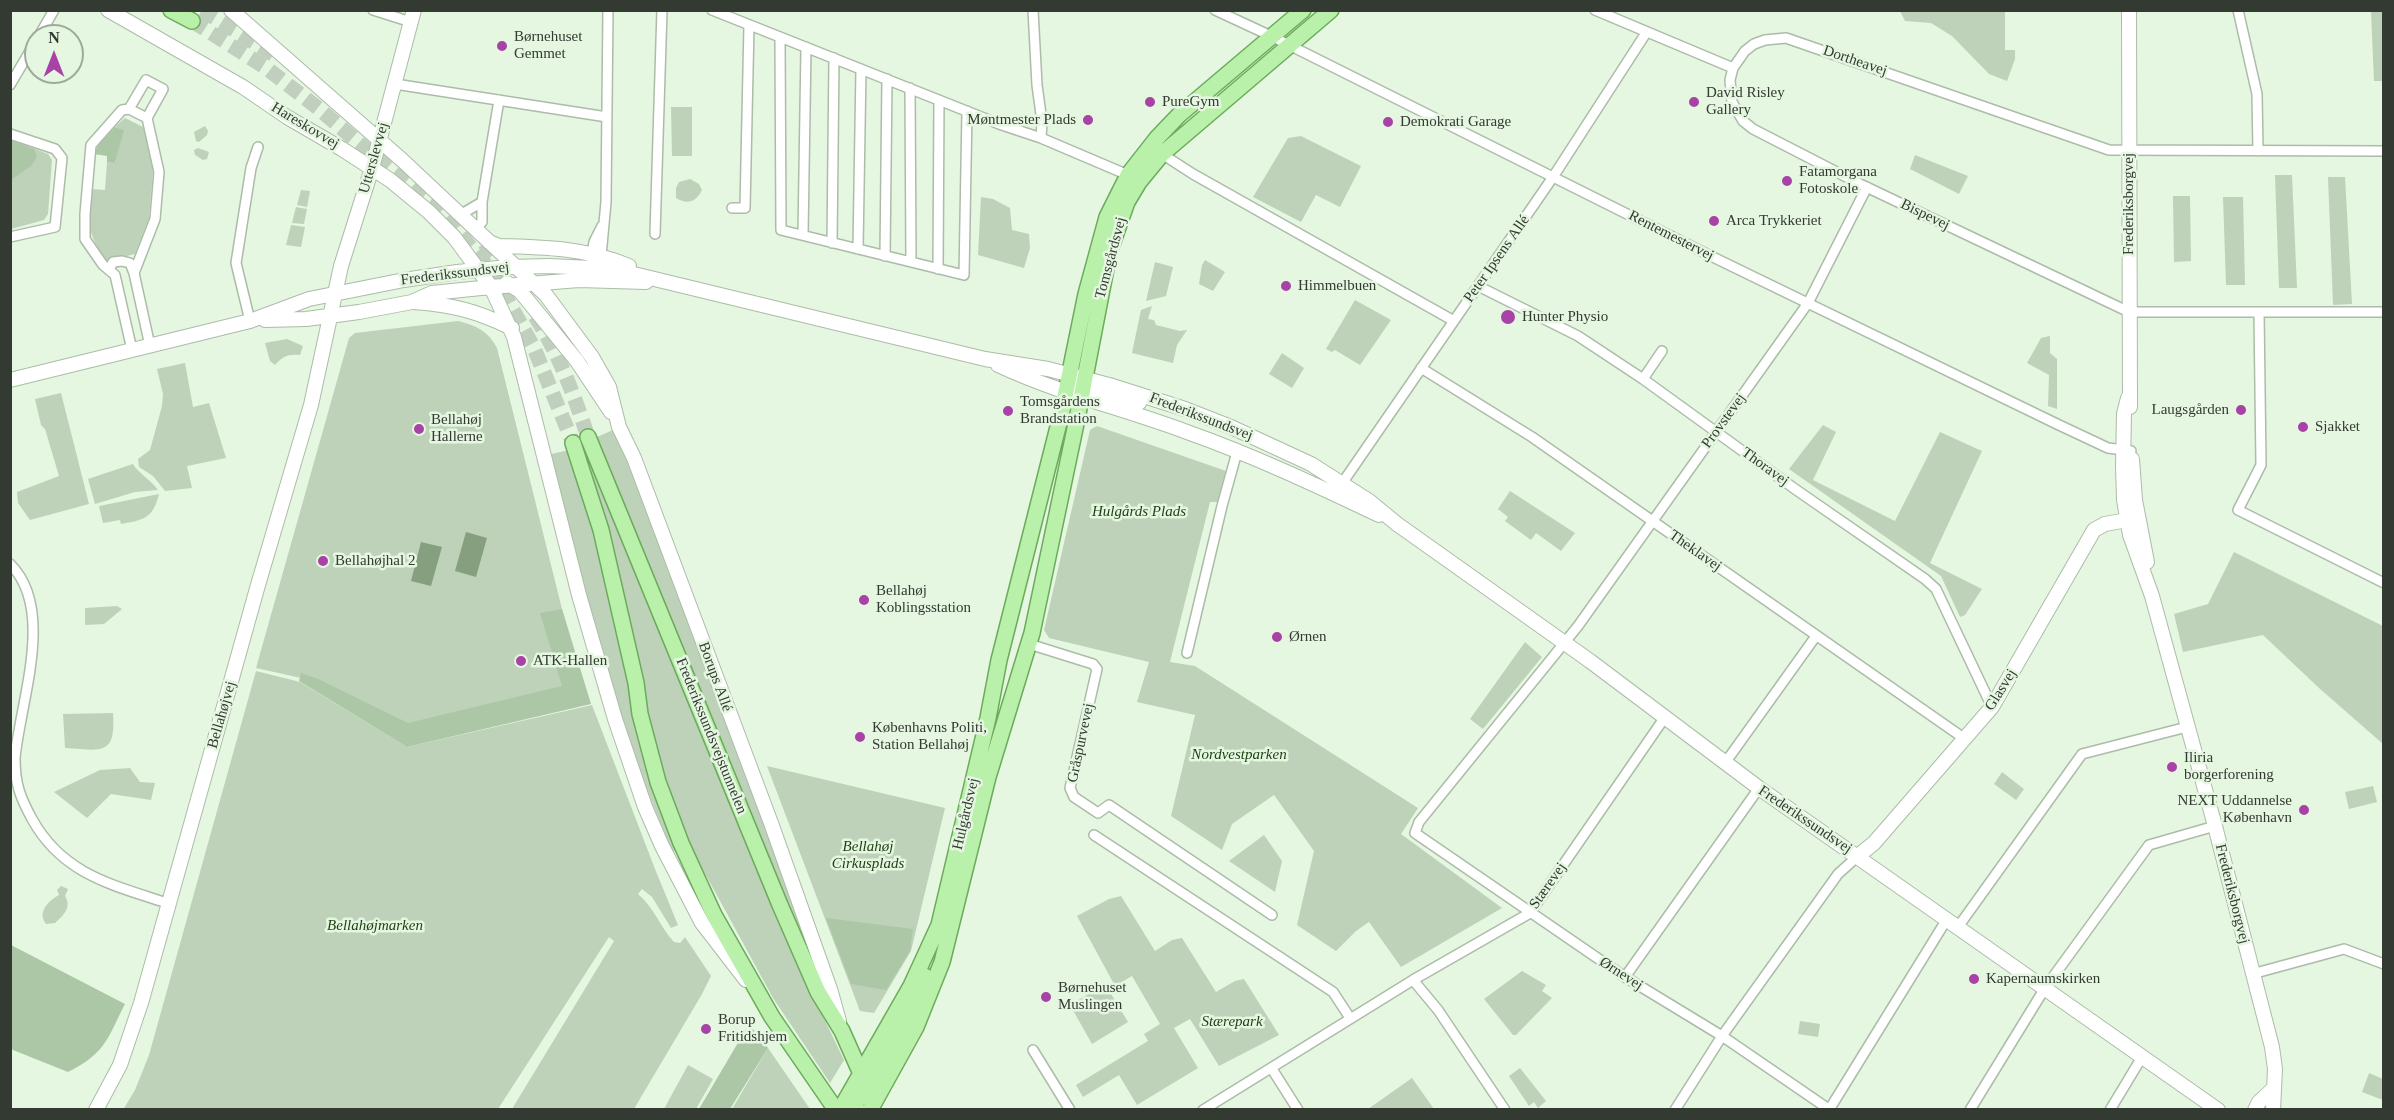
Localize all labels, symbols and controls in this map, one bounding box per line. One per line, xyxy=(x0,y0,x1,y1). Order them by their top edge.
north arrow xyxy=(24,24,84,84)
place label: Børnehuset Gemmet xyxy=(514,28,582,63)
text: N xyxy=(48,29,60,46)
marker: Børnehuset Gemmet xyxy=(495,39,509,53)
street label: Dortheavej xyxy=(1821,42,1889,80)
place label: David Risley Gallery xyxy=(1706,84,1785,119)
place label: PureGym xyxy=(1162,93,1219,111)
marker: PureGym xyxy=(1143,95,1157,109)
marker: David Risley Gallery xyxy=(1687,95,1701,109)
street label: Hareskovvej xyxy=(268,99,342,153)
place label: Møntmester Plads xyxy=(967,111,1076,129)
marker: Møntmester Plads xyxy=(1081,113,1095,127)
place label: Demokrati Garage xyxy=(1400,113,1511,131)
marker: Demokrati Garage xyxy=(1381,115,1395,129)
street label: Utterslevvej xyxy=(355,120,393,196)
street label: Frederiksborgvej xyxy=(2120,153,2138,255)
place label: Fatamorgana Fotoskole xyxy=(1799,163,1877,198)
marker: Fatamorgana Fotoskole xyxy=(1780,174,1794,188)
street label: Bispevej xyxy=(1897,195,1953,235)
street label: Rentemestervej xyxy=(1625,207,1717,265)
street label: Peter Ipsens Allé xyxy=(1460,212,1534,306)
place label: Arca Trykkeriet xyxy=(1726,212,1822,230)
marker: Arca Trykkeriet xyxy=(1707,214,1721,228)
street label: Tomsgårdsvej xyxy=(1091,215,1131,301)
street label: Frederikssundsvej xyxy=(400,258,510,290)
place label: Himmelbuen xyxy=(1298,277,1376,295)
marker: Himmelbuen xyxy=(1279,279,1293,293)
marker: Hunter Physio xyxy=(1499,308,1517,326)
place label: Hunter Physio xyxy=(1522,308,1608,326)
street label: Frederikssundsvej xyxy=(1147,389,1255,445)
street label: Provstevej xyxy=(1698,390,1750,452)
place label: Tomsgårdens Brandstation xyxy=(1020,393,1100,428)
place label: Laugsgården xyxy=(2152,401,2229,419)
marker: Laugsgården xyxy=(2234,403,2248,417)
marker: Tomsgårdens Brandstation xyxy=(1001,404,1015,418)
place label: Bellahøj Hallerne xyxy=(431,411,483,446)
place label: Sjakket xyxy=(2315,418,2360,436)
marker: Sjakket xyxy=(2296,420,2310,434)
marker: Bellahøj Hallerne xyxy=(412,422,426,436)
street label: Thoravej xyxy=(1738,444,1792,490)
park label: Hulgårds Plads xyxy=(1092,503,1186,521)
street label: Theklavej xyxy=(1665,526,1725,576)
place label: Bellahøjhal 2 xyxy=(335,552,415,570)
marker: Bellahøjhal 2 xyxy=(316,554,330,568)
place label: Bellahøj Koblingsstation xyxy=(876,582,971,617)
marker: Bellahøj Koblingsstation xyxy=(857,593,871,607)
place label: Ørnen xyxy=(1289,628,1326,646)
marker: Ørnen xyxy=(1270,630,1284,644)
street label: Borups Allé xyxy=(694,640,736,714)
place label: ATK-Hallen xyxy=(533,652,607,670)
marker: ATK-Hallen xyxy=(514,654,528,668)
street label: Frederikssundsvejstunnelen xyxy=(671,655,751,817)
street label: Glasvej xyxy=(1981,666,2021,714)
street label: Bellahøjvej xyxy=(204,679,240,751)
street label: Gråspurvevej xyxy=(1064,702,1098,784)
place label: Københavns Politi, Station Bellahøj xyxy=(872,719,987,754)
marker: Københavns Politi, Station Bellahøj xyxy=(853,730,867,744)
park label: Nordvestparken xyxy=(1191,746,1287,764)
place label: Iliria borgerforening xyxy=(2184,749,2274,784)
marker: Iliria borgerforening xyxy=(2165,760,2179,774)
street label: Hulgårdsvej xyxy=(949,776,983,852)
street label: Frederikssundsvej xyxy=(1755,782,1855,858)
place label: NEXT Uddannelse København xyxy=(2177,792,2292,827)
marker: NEXT Uddannelse København xyxy=(2297,803,2311,817)
park label: Bellahøj Cirkusplads xyxy=(832,838,904,873)
street label: Frederiksborgvej xyxy=(2211,842,2253,946)
street label: Stærevej xyxy=(1526,859,1570,913)
park label: Bellahøjmarken xyxy=(327,917,423,935)
street label: Ørnevej xyxy=(1596,953,1646,995)
place label: Kapernaumskirken xyxy=(1986,970,2100,988)
marker: Kapernaumskirken xyxy=(1967,972,1981,986)
place label: Børnehuset Muslingen xyxy=(1058,979,1126,1014)
marker: Børnehuset Muslingen xyxy=(1039,990,1053,1004)
place label: Borup Fritidshjem xyxy=(718,1011,787,1046)
park label: Stærepark xyxy=(1201,1013,1263,1031)
marker: Borup Fritidshjem xyxy=(699,1022,713,1036)

